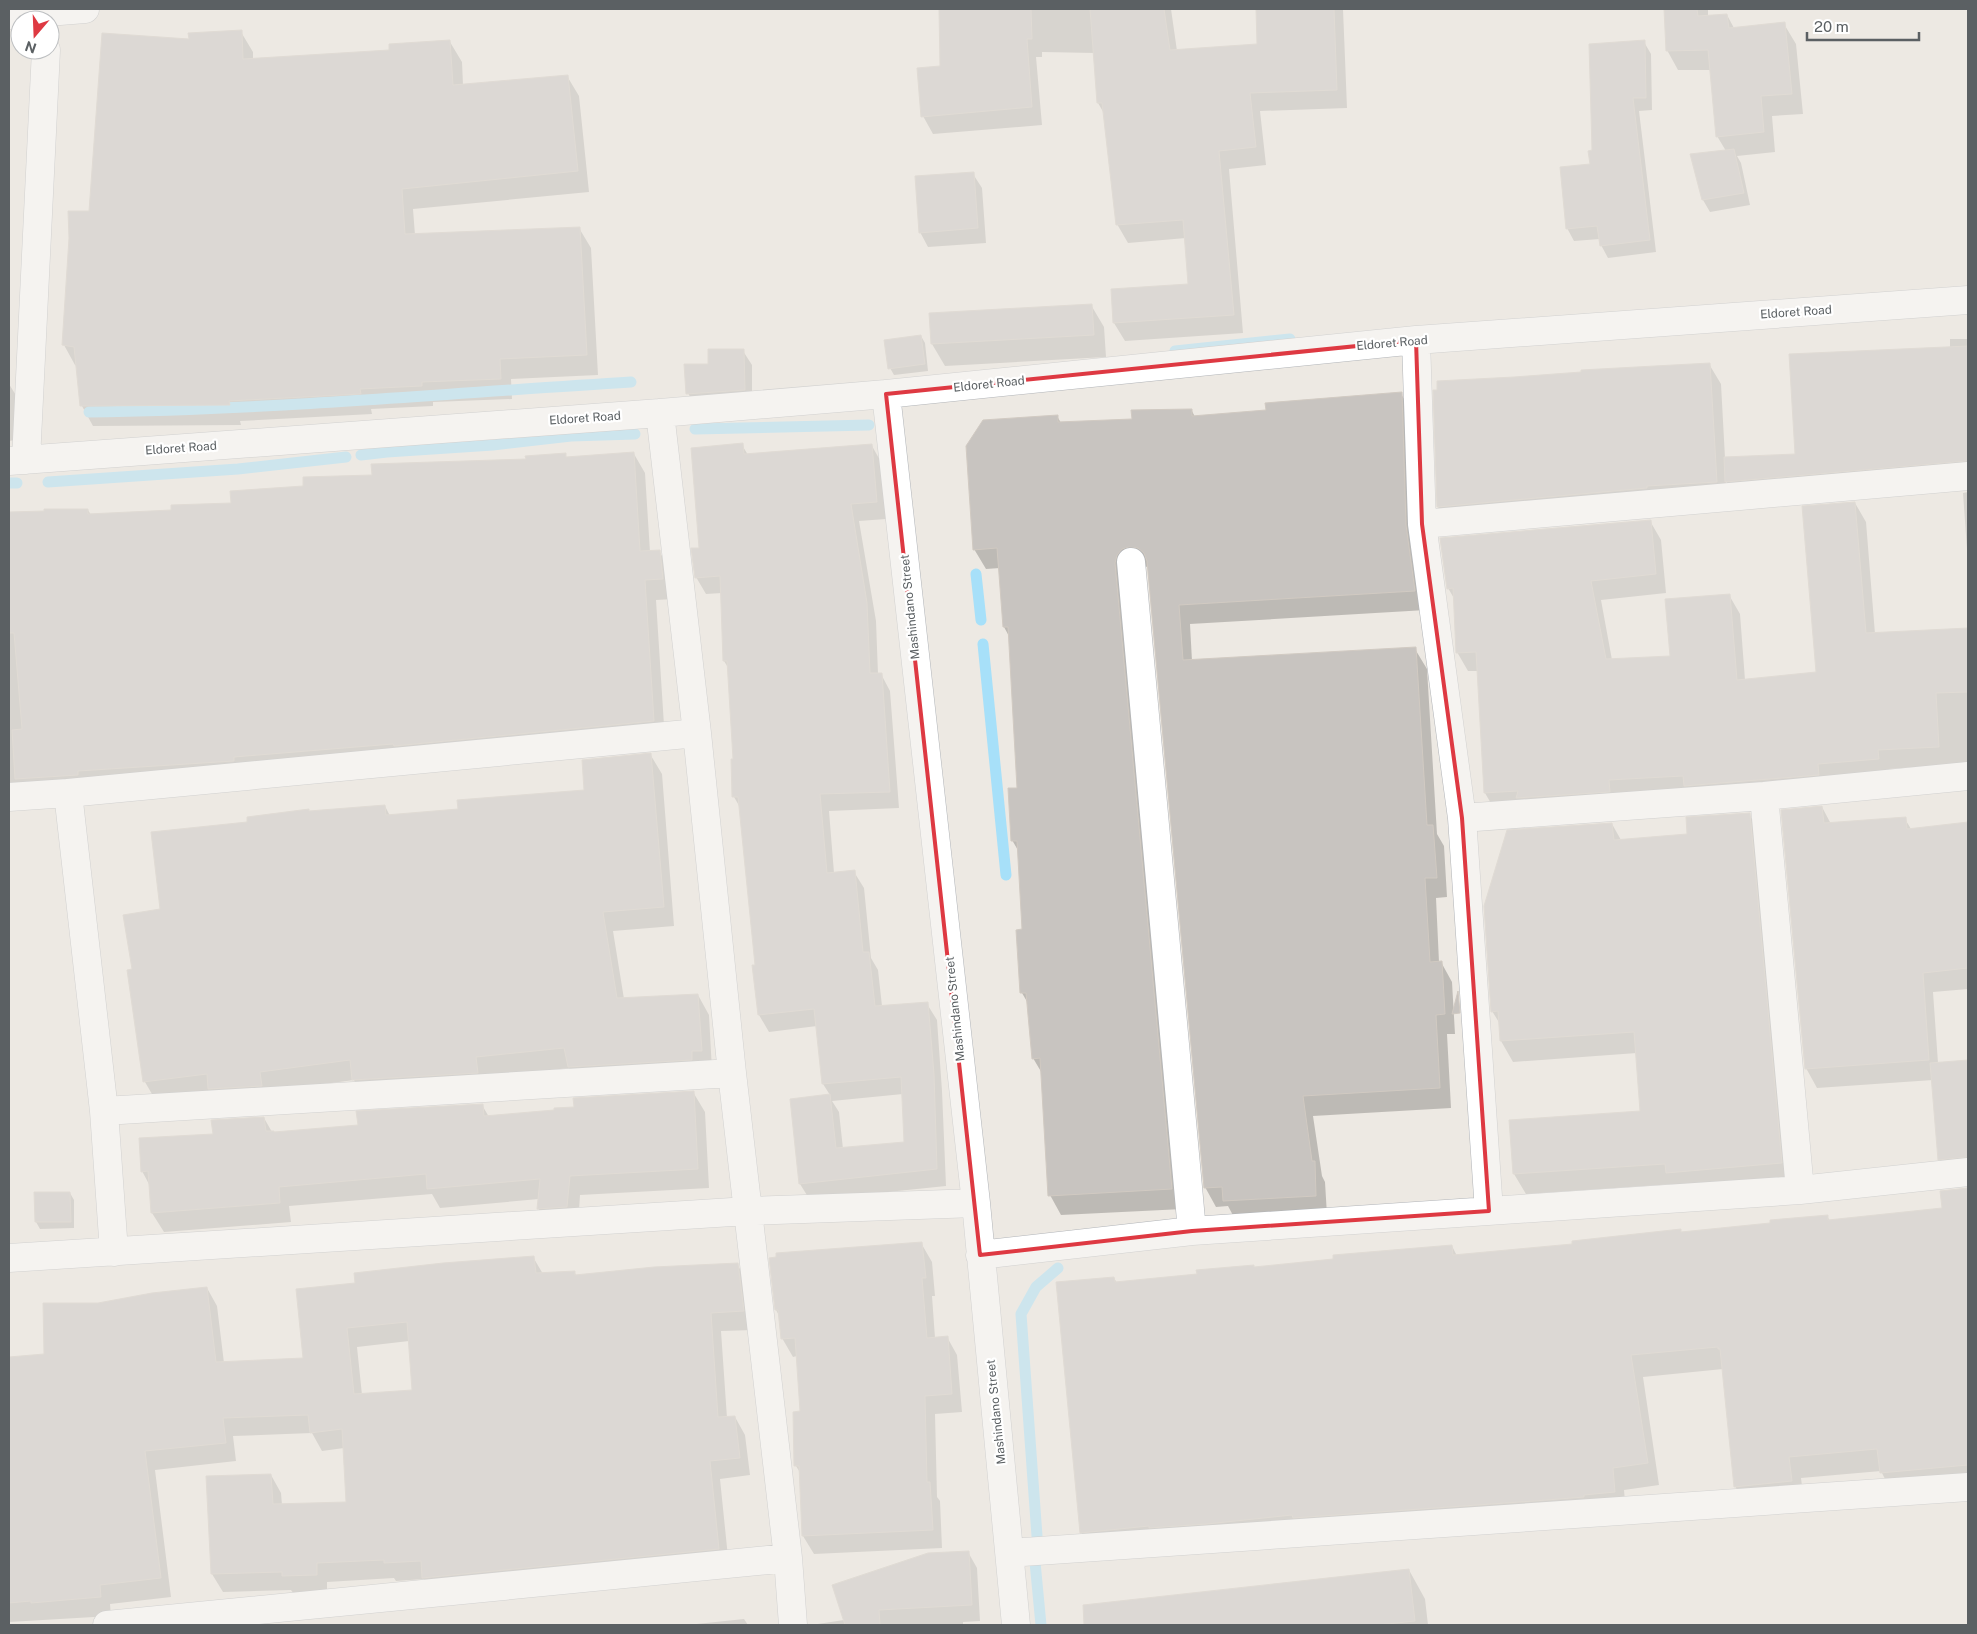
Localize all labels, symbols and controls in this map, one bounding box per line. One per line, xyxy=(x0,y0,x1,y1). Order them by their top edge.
north arrow xyxy=(10,10,60,60)
scale bar xyxy=(1807,10,1920,42)
text: 20 m xyxy=(1814,18,1849,35)
text: N xyxy=(23,38,39,57)
street label: Eldoret Road xyxy=(1760,303,1832,321)
street label: Eldoret Road xyxy=(1356,333,1428,353)
street label: Eldoret Road xyxy=(953,373,1025,395)
street label: Eldoret Road xyxy=(549,409,621,427)
street label: Eldoret Road xyxy=(145,439,217,457)
street label: Mashindano Street xyxy=(897,553,922,660)
street label: Mashindano Street xyxy=(942,955,967,1062)
street label: Mashindano Street xyxy=(983,1358,1008,1465)

